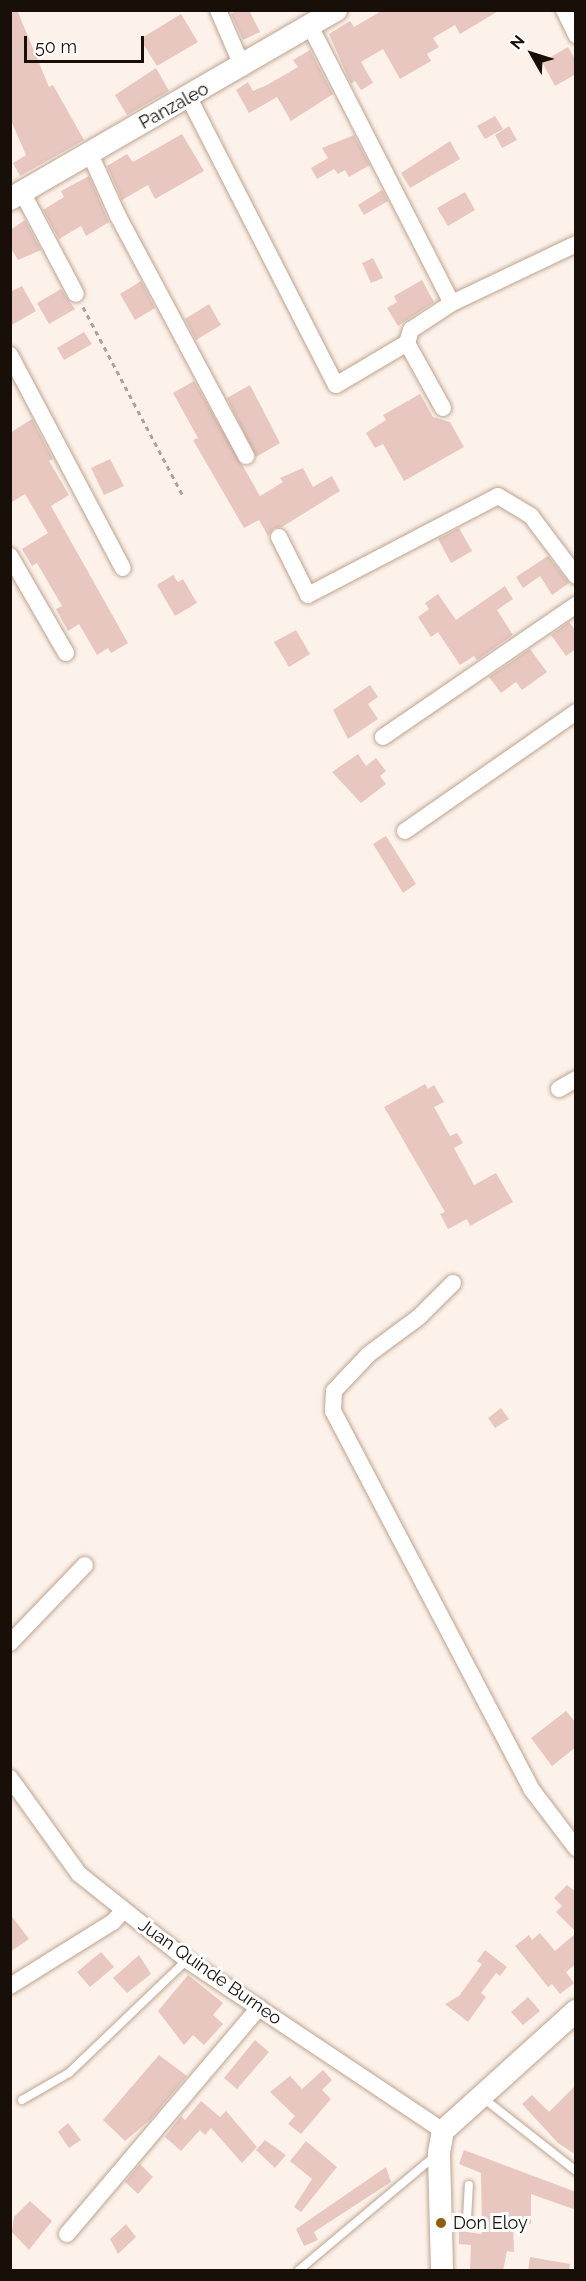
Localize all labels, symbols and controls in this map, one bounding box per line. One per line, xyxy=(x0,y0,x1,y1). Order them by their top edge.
scale bar xyxy=(27,24,147,62)
north arrow xyxy=(502,24,562,84)
text: N xyxy=(506,32,529,53)
text: 50 m xyxy=(35,36,77,57)
street label: Panzaleo xyxy=(135,78,213,134)
street label: Juan Quinde Burneo xyxy=(134,1914,286,2030)
place label: Don Eloy xyxy=(453,2212,528,2234)
marker: Don Eloy xyxy=(434,2216,448,2230)

